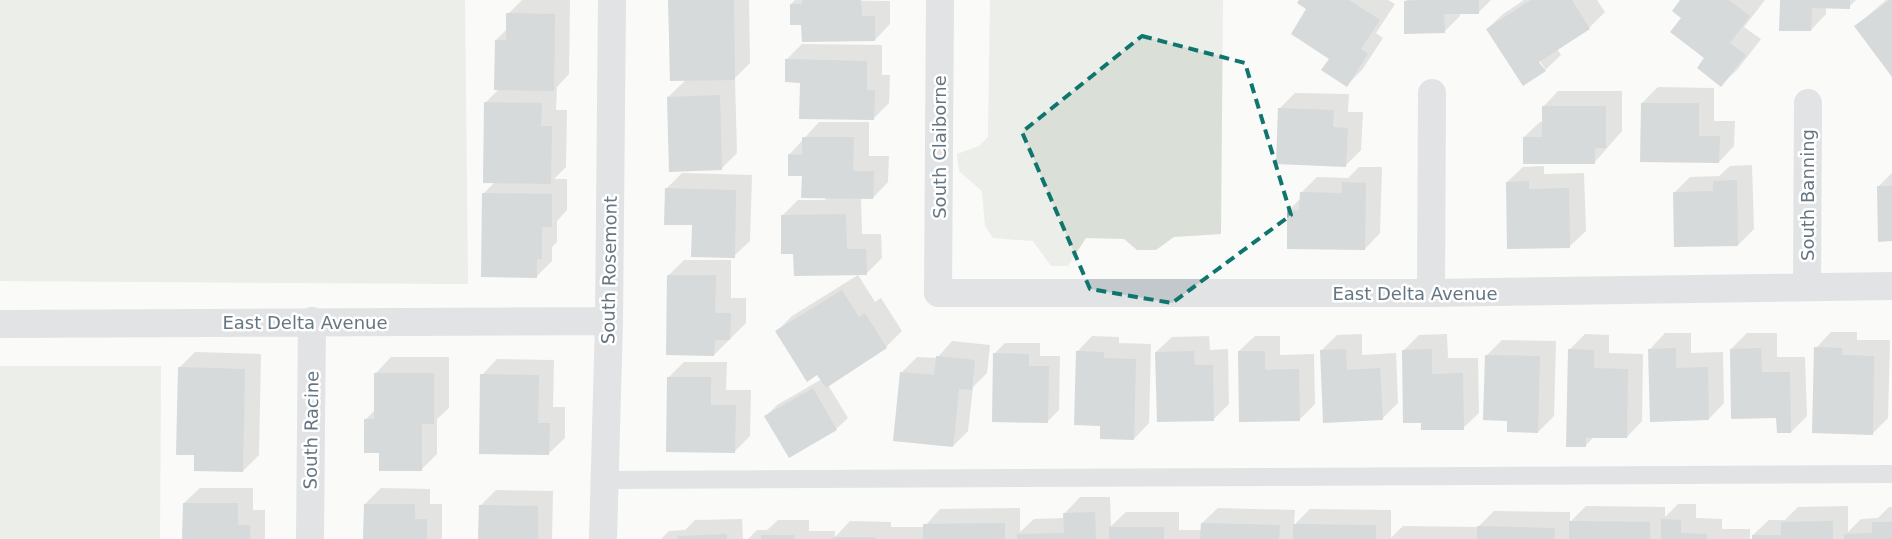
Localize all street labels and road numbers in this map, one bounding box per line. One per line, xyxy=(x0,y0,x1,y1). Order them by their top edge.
street label: South Claiborne xyxy=(929,75,950,219)
street label: South Banning xyxy=(1797,129,1818,261)
street label: South Rosemont xyxy=(597,196,621,344)
street label: East Delta Avenue xyxy=(1332,283,1498,304)
street label: East Delta Avenue xyxy=(222,312,388,333)
street label: South Racine xyxy=(299,371,323,489)

